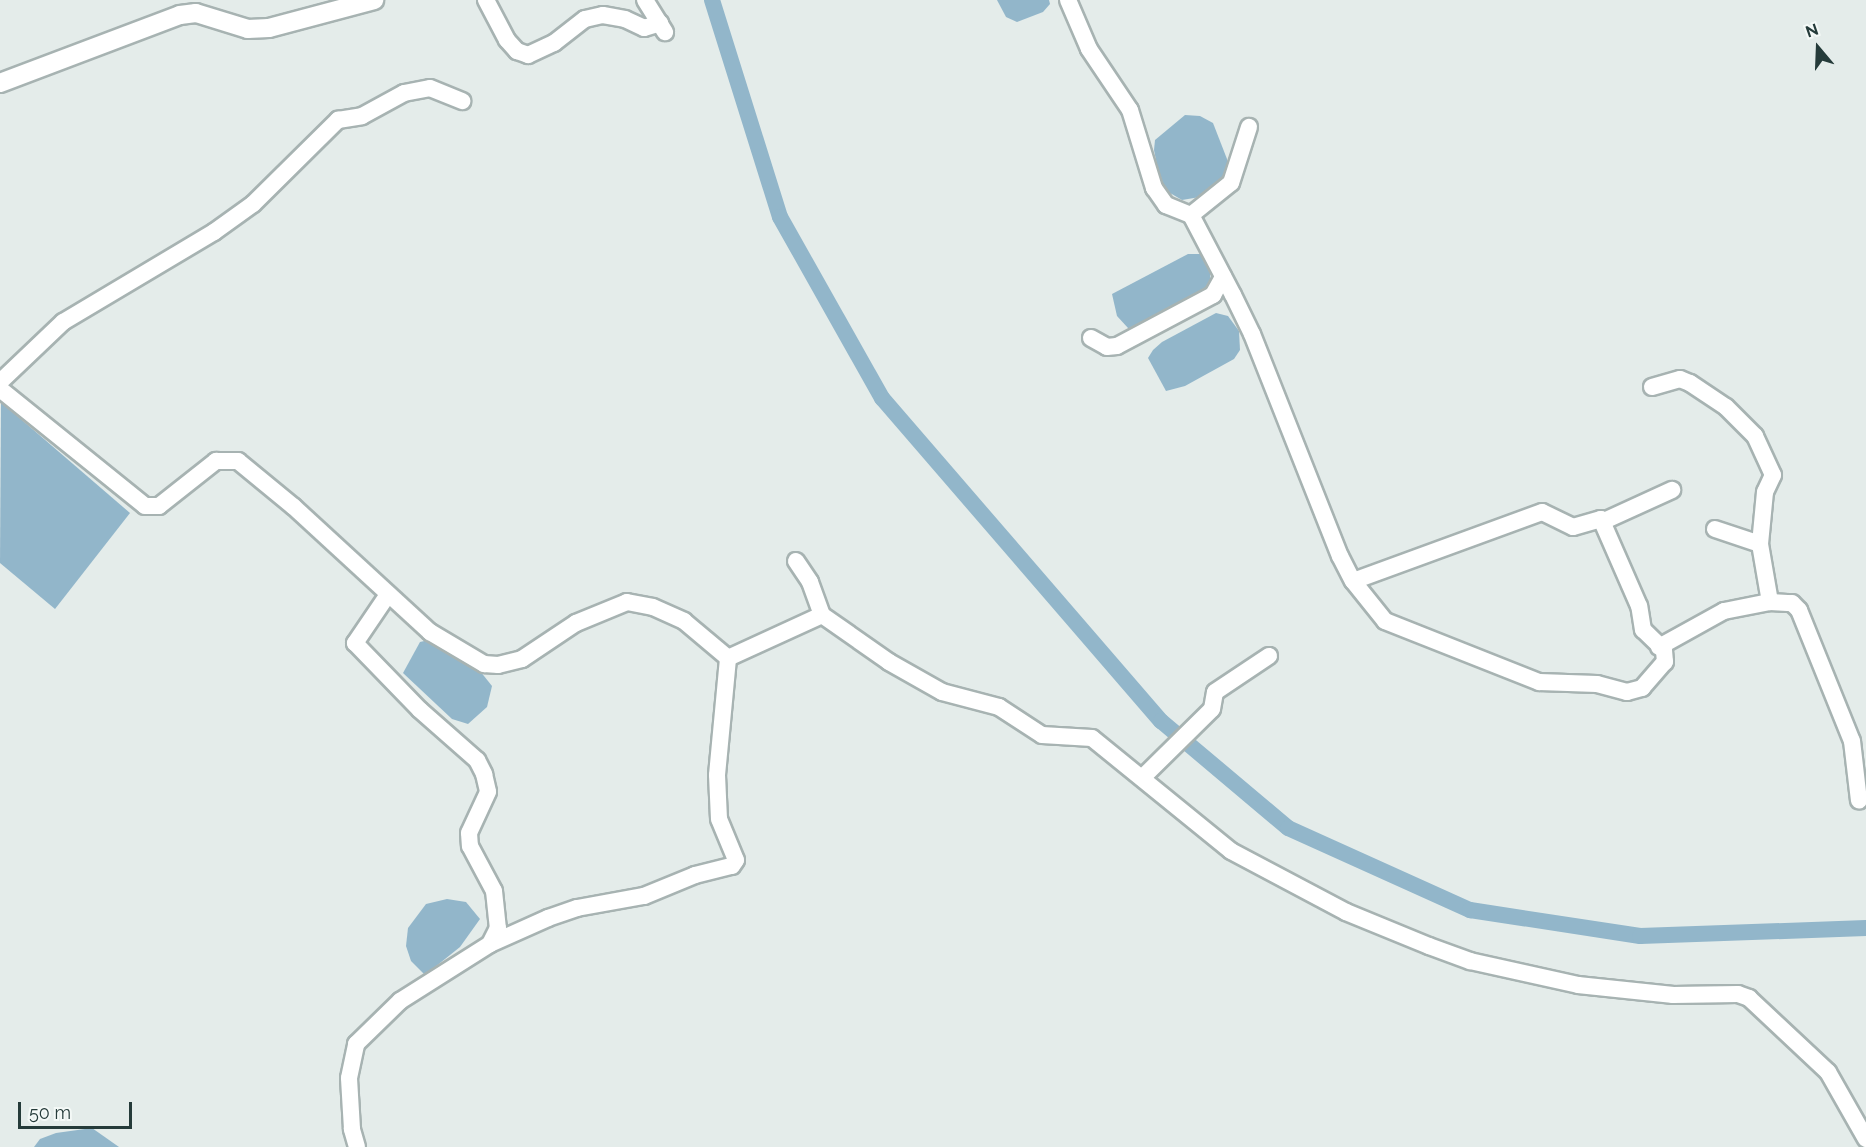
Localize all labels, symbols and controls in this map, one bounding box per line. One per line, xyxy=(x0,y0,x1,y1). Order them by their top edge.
north arrow xyxy=(1788,18,1848,78)
text: N xyxy=(1803,20,1821,41)
scale bar xyxy=(21,1090,135,1128)
text: 50 m xyxy=(29,1102,71,1123)

